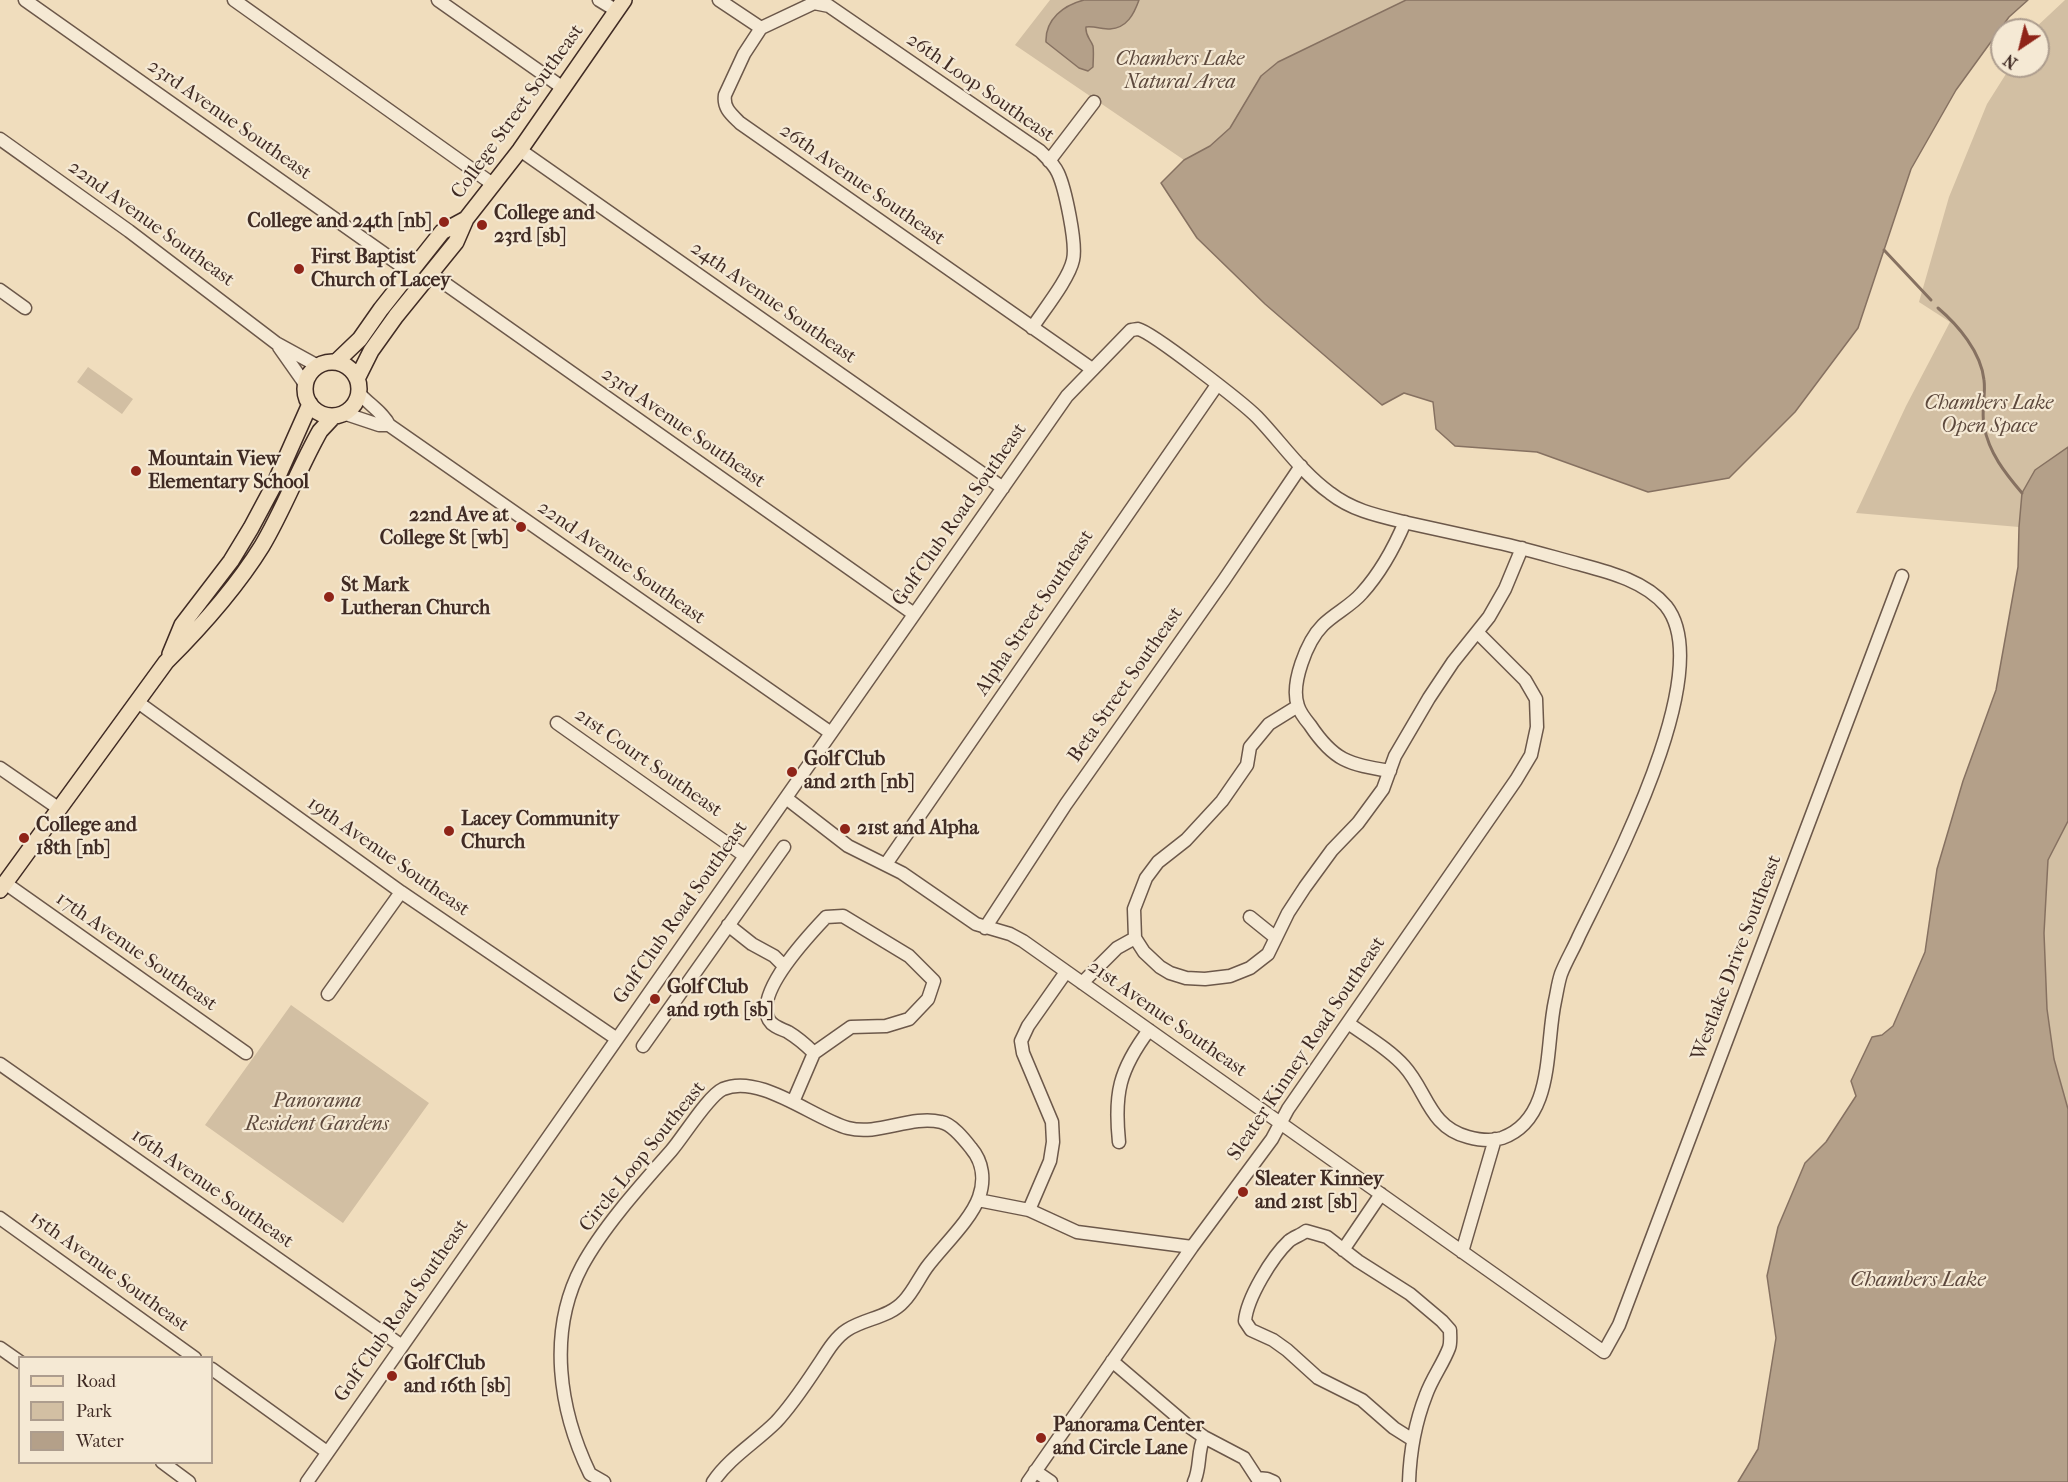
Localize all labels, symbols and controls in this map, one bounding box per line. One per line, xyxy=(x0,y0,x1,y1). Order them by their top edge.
north arrow xyxy=(1990,18,2050,78)
street label: College Street Southeast xyxy=(447,20,589,204)
street label: 26th Loop Southeast xyxy=(902,28,1058,148)
park label: Chambers Lake Natural Area xyxy=(1116,48,1244,95)
text: N xyxy=(2000,50,2021,73)
street label: 23rd Avenue Southeast xyxy=(143,54,315,186)
street label: 26th Avenue Southeast xyxy=(775,119,949,251)
street label: 22nd Avenue Southeast xyxy=(63,156,239,292)
place label: College and 23rd [sb] xyxy=(494,202,595,249)
place label: College and 24th [nb] xyxy=(247,210,432,234)
marker: College and 24th [nb] xyxy=(437,215,451,229)
marker: College and 23rd [sb] xyxy=(475,218,489,232)
street label: 24th Avenue Southeast xyxy=(685,237,861,369)
place label: First Baptist Church of Lacey xyxy=(311,246,451,293)
marker: First Baptist Church of Lacey xyxy=(292,262,306,276)
street label: 23rd Avenue Southeast xyxy=(597,362,769,494)
park label: Chambers Lake Open Space xyxy=(1925,392,2053,439)
street label: Golf Club Road Southeast xyxy=(888,419,1032,611)
place label: Mountain View Elementary School xyxy=(148,448,309,495)
marker: Mountain View Elementary School xyxy=(129,464,143,478)
street label: 22nd Avenue Southeast xyxy=(532,496,710,630)
place label: 22nd Ave at College St [wb] xyxy=(380,504,509,551)
marker: 22nd Ave at College St [wb] xyxy=(514,520,528,534)
street label: Alpha Street Southeast xyxy=(971,526,1099,700)
place label: St Mark Lutheran Church xyxy=(341,574,490,621)
marker: St Mark Lutheran Church xyxy=(322,590,336,604)
street label: Beta Street Southeast xyxy=(1063,603,1189,767)
street label: 21st Court Southeast xyxy=(570,703,726,823)
place label: Golf Club and 21th [nb] xyxy=(804,748,915,795)
marker: Golf Club and 21th [nb] xyxy=(785,765,799,779)
street label: 19th Avenue Southeast xyxy=(302,792,474,922)
place label: Lacey Community Church xyxy=(461,808,619,855)
place label: College and 18th [nb] xyxy=(36,814,137,861)
street label: Golf Club Road Southeast xyxy=(609,817,753,1009)
place label: 21st and Alpha xyxy=(857,817,979,841)
marker: 21st and Alpha xyxy=(838,822,852,836)
marker: Lacey Community Church xyxy=(442,824,456,838)
marker: College and 18th [nb] xyxy=(17,831,31,845)
street label: Westlake Drive Southeast xyxy=(1687,852,1787,1064)
street label: 17th Avenue Southeast xyxy=(51,887,221,1017)
street label: Sleater Kinney Road Southeast xyxy=(1223,932,1391,1166)
street label: 21st Avenue Southeast xyxy=(1083,955,1251,1083)
place label: Golf Club and 19th [sb] xyxy=(667,976,774,1023)
marker: Golf Club and 19th [sb] xyxy=(648,992,662,1006)
street label: Circle Loop Southeast xyxy=(575,1077,711,1237)
park label: Panorama Resident Gardens xyxy=(245,1090,389,1137)
street label: 16th Avenue Southeast xyxy=(126,1124,298,1254)
place label: Sleater Kinney and 21st [sb] xyxy=(1255,1168,1383,1215)
marker: Sleater Kinney and 21st [sb] xyxy=(1236,1185,1250,1199)
street label: 15th Avenue Southeast xyxy=(25,1206,193,1338)
street label: Golf Club Road Southeast xyxy=(330,1215,474,1407)
water label: Chambers Lake xyxy=(1850,1268,1986,1294)
place label: Golf Club and 16th [sb] xyxy=(404,1352,511,1399)
legend xyxy=(18,1356,213,1464)
marker: Golf Club and 16th [sb] xyxy=(385,1369,399,1383)
text: Road xyxy=(76,1371,116,1392)
text: Park xyxy=(76,1401,112,1422)
place label: Panorama Center and Circle Lane xyxy=(1053,1414,1204,1461)
text: Water xyxy=(76,1431,124,1452)
marker: Panorama Center and Circle Lane xyxy=(1034,1431,1048,1445)

